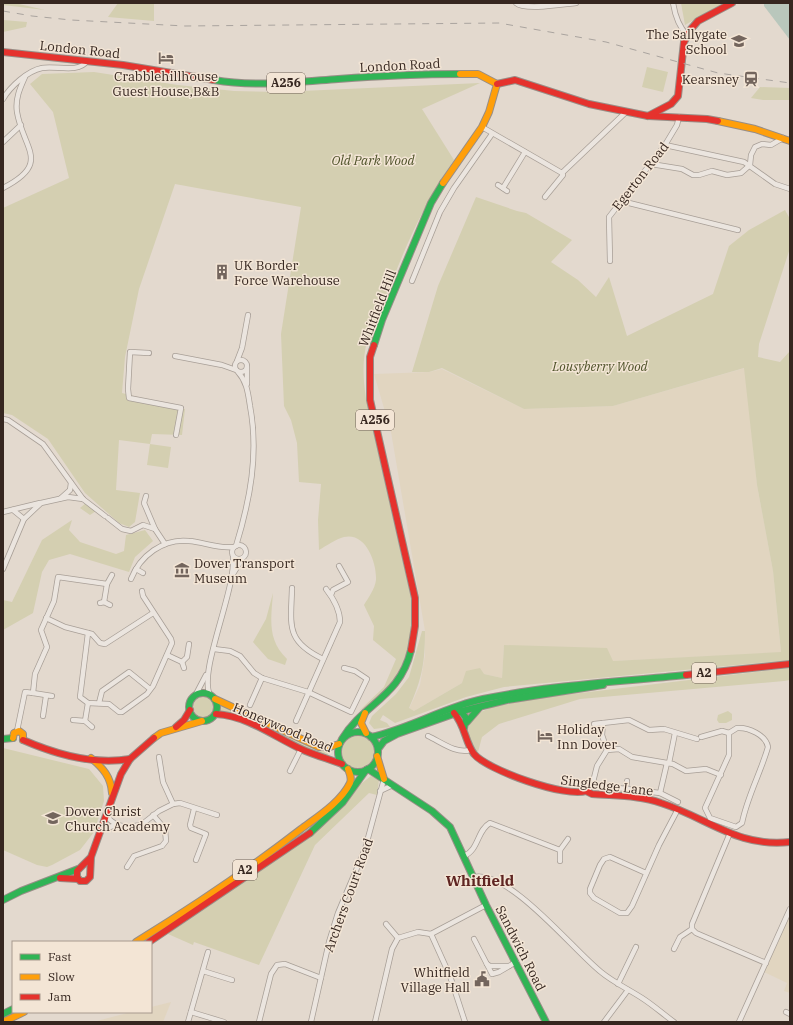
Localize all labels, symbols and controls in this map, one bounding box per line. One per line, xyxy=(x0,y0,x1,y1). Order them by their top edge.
place label: The Sallygate School xyxy=(646,26,727,58)
school or university icon: The Sallygate School xyxy=(730,32,748,50)
street label: London Road xyxy=(39,37,121,62)
hotel icon: Crabblehillhouse Guest House,B&B xyxy=(157,49,175,67)
street label: London Road xyxy=(359,55,441,76)
place label: Crabblehillhouse Guest House,B&B xyxy=(113,68,219,100)
station icon: Kearsney xyxy=(742,70,760,88)
place label: Kearsney xyxy=(682,71,739,88)
road number: A256 xyxy=(267,73,305,93)
street label: Egerton Road xyxy=(608,139,672,214)
park label: Old Park Wood xyxy=(331,152,416,169)
place label: UK Border Force Warehouse xyxy=(234,257,340,289)
building icon: UK Border Force Warehouse xyxy=(213,263,231,281)
street label: Whitfield Hill xyxy=(355,267,400,349)
park label: Lousyberry Wood xyxy=(551,358,649,375)
road number: A256 xyxy=(356,410,394,430)
place label: Dover Transport Museum xyxy=(194,555,295,587)
museum icon: Dover Transport Museum xyxy=(173,561,191,579)
road number: A2 xyxy=(692,663,716,683)
street label: Honeywood Road xyxy=(230,699,335,756)
place label: Holiday Inn Dover xyxy=(557,721,617,753)
hotel icon: Holiday Inn Dover xyxy=(536,727,554,745)
street label: Singledge Lane xyxy=(560,771,654,800)
place label: Dover Christ Church Academy xyxy=(65,803,170,835)
school or university icon: Dover Christ Church Academy xyxy=(44,809,62,827)
street label: Archers Court Road xyxy=(320,836,377,954)
road number: A2 xyxy=(233,860,257,880)
district label: Whitfield xyxy=(446,871,515,890)
street label: Sandwich Road xyxy=(492,902,550,994)
legend xyxy=(12,941,152,1013)
text: Fast xyxy=(48,949,72,964)
place label: Whitfield Village Hall xyxy=(401,964,470,996)
text: Slow xyxy=(48,969,75,984)
public building icon: Whitfield Village Hall xyxy=(473,970,491,988)
text: Jam xyxy=(48,989,72,1004)

